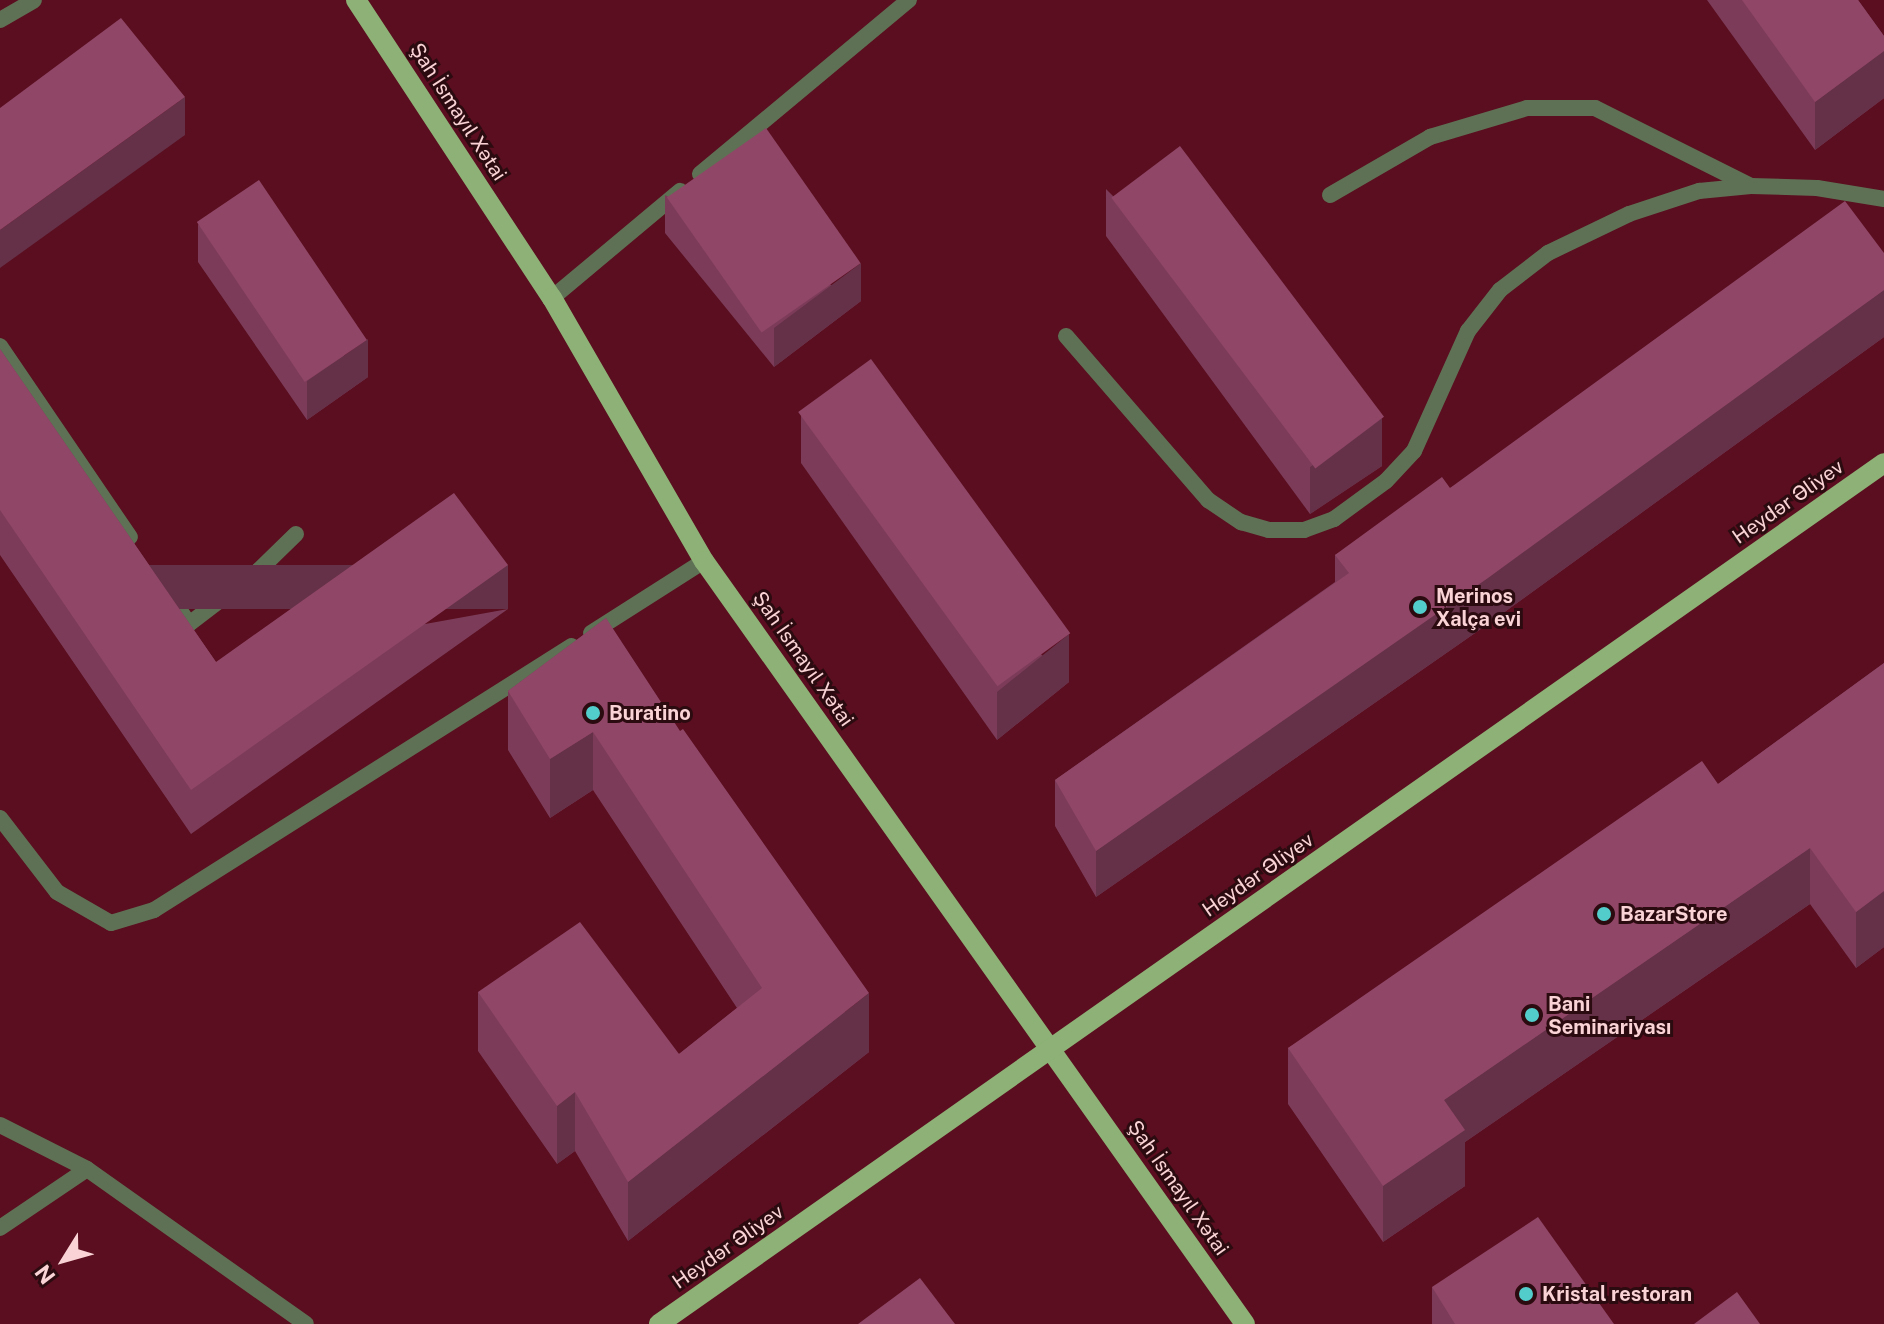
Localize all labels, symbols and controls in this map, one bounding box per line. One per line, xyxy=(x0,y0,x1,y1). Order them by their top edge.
street label: Şah İsmayıl Xətai xyxy=(405,39,511,185)
street label: Heydər Əliyev xyxy=(1728,455,1848,549)
place label: Merinos Xalça evi xyxy=(1436,584,1521,631)
street label: Şah İsmayıl Xətai xyxy=(748,587,858,731)
marker: Merinos Xalça evi xyxy=(1411,598,1429,616)
place label: Buratino xyxy=(609,701,691,725)
marker: Buratino xyxy=(584,704,602,722)
street label: Heydər Əliyev xyxy=(1198,828,1318,922)
place label: BazarStore xyxy=(1620,902,1727,926)
marker: BazarStore xyxy=(1595,905,1613,923)
place label: Bani Seminariyası xyxy=(1548,992,1671,1039)
marker: Bani Seminariyası xyxy=(1523,1006,1541,1024)
street label: Şah İsmayıl Xətai xyxy=(1123,1116,1233,1260)
street label: Heydər Əliyev xyxy=(668,1200,788,1294)
north arrow xyxy=(24,1220,104,1300)
text: N xyxy=(29,1260,60,1289)
place label: Kristal restoran xyxy=(1542,1282,1692,1306)
marker: Kristal restoran xyxy=(1517,1285,1535,1303)

